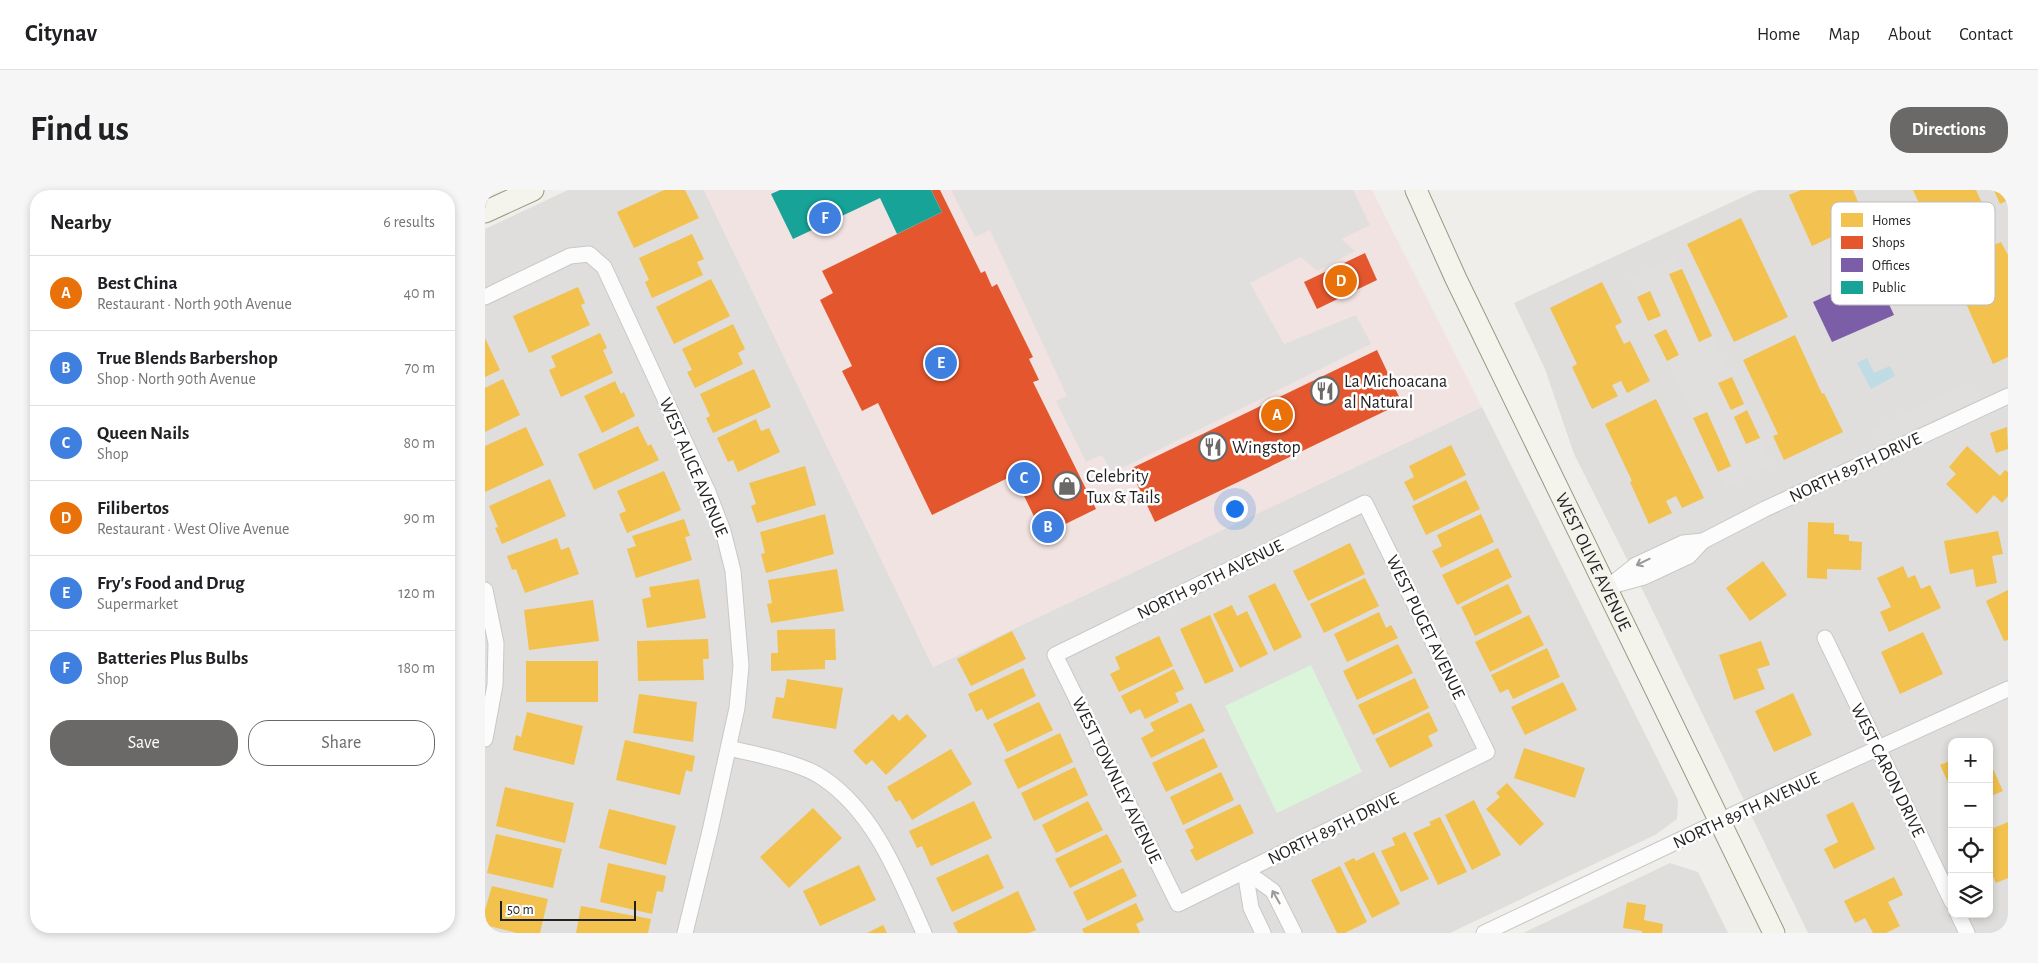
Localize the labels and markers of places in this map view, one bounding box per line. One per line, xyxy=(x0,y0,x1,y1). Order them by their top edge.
pin: F xyxy=(809,199,841,237)
pin: D xyxy=(1325,262,1357,300)
pin: E xyxy=(925,344,957,382)
place label: La Michoacana al Natural xyxy=(1344,373,1447,412)
restaurant icon: La Michoacana al Natural xyxy=(1310,376,1340,406)
pin: A xyxy=(1261,396,1293,434)
restaurant icon: Wingstop xyxy=(1198,432,1228,462)
place label: Wingstop xyxy=(1232,439,1301,457)
pin: C xyxy=(1008,459,1040,497)
place label: Celebrity Tux & Tails xyxy=(1086,468,1160,507)
shop icon: Celebrity Tux & Tails xyxy=(1052,471,1082,501)
pin: B xyxy=(1032,508,1064,546)

